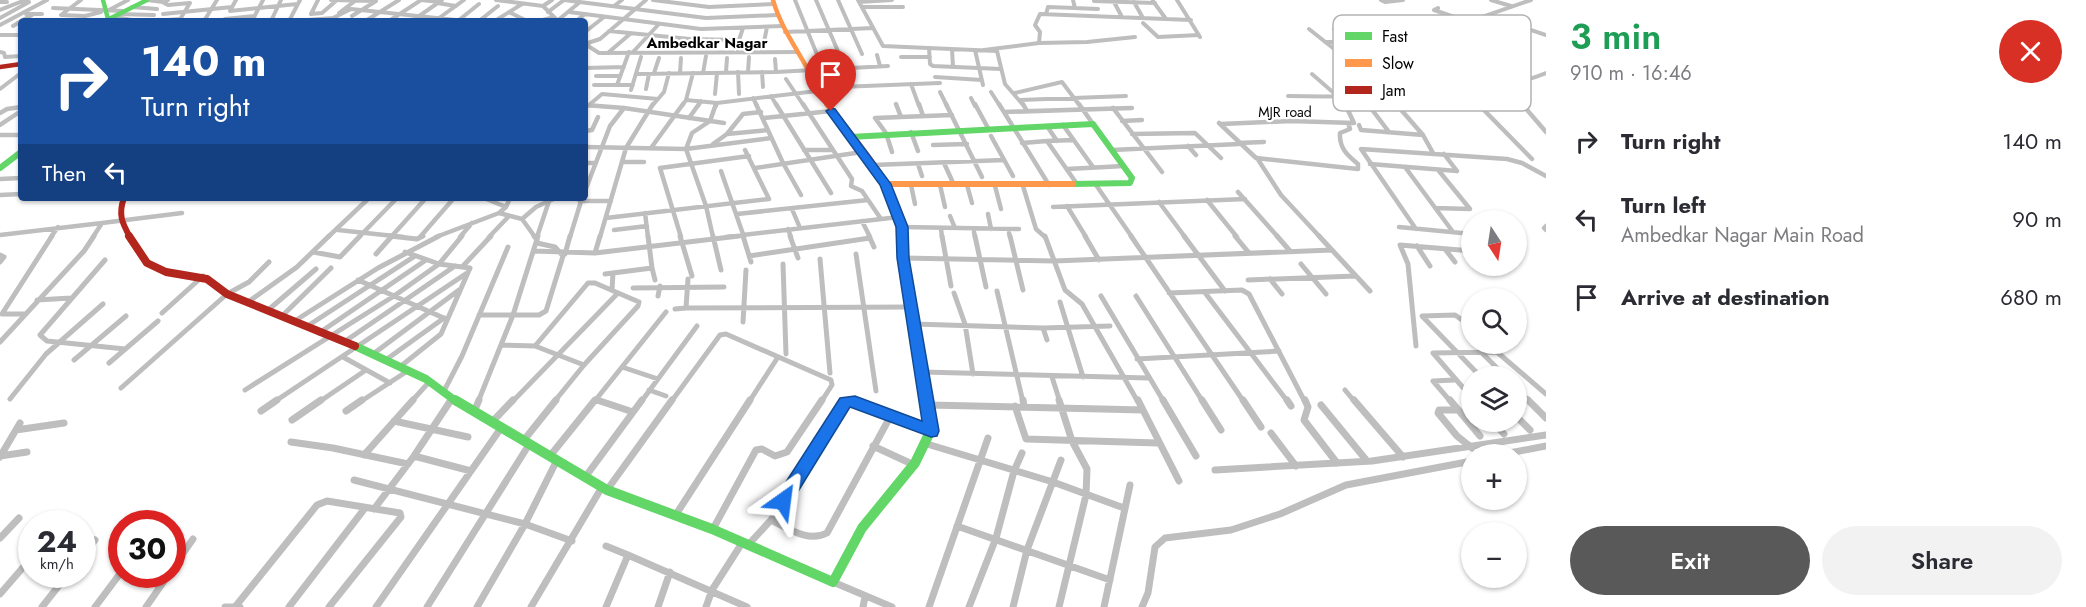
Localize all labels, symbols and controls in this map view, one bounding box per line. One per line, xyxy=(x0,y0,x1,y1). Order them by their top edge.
text: 3 min xyxy=(1570,10,1661,62)
legend xyxy=(1333,15,1531,111)
button: close xyxy=(1999,20,2062,83)
text: Fast xyxy=(1382,25,1408,48)
text: 140 m xyxy=(141,31,267,92)
district label: Ambedkar Nagar xyxy=(645,32,768,54)
icon: right xyxy=(42,42,120,120)
pin xyxy=(805,49,856,111)
text: Slow xyxy=(1382,52,1414,75)
icon: arrive xyxy=(814,58,847,91)
text: 910 m · 16:46 xyxy=(1570,59,1692,88)
text: Jam xyxy=(1380,79,1406,102)
text: Turn right xyxy=(141,87,249,126)
street label: MJR road xyxy=(1258,102,1312,122)
icon: right xyxy=(1570,125,1603,158)
text: Turn right xyxy=(1621,125,1721,157)
text: 140 m xyxy=(2002,125,2062,157)
icon: left xyxy=(99,156,132,189)
text: Then xyxy=(42,157,87,189)
text: Turn left xyxy=(1621,189,1706,221)
icon: left xyxy=(1570,203,1603,236)
text: 90 m xyxy=(2012,203,2062,235)
north arrow xyxy=(1461,210,1527,276)
map controls xyxy=(1461,210,1527,588)
text: Ambedkar Nagar Main Road xyxy=(1621,221,1864,250)
icon: arrive xyxy=(1570,281,1603,314)
text: Arrive at destination xyxy=(1621,281,1830,313)
text: 680 m xyxy=(2000,281,2062,313)
button: search xyxy=(1461,288,1527,354)
button: layers xyxy=(1461,366,1527,432)
button: + xyxy=(1461,444,1527,510)
position arrow xyxy=(751,469,815,533)
speed limit sign: 30 xyxy=(108,510,186,588)
text: 24 xyxy=(37,520,77,563)
button: − xyxy=(1461,522,1527,588)
button: Exit xyxy=(1570,526,1810,595)
button: Share xyxy=(1822,526,2062,595)
text: km/h xyxy=(40,553,74,575)

